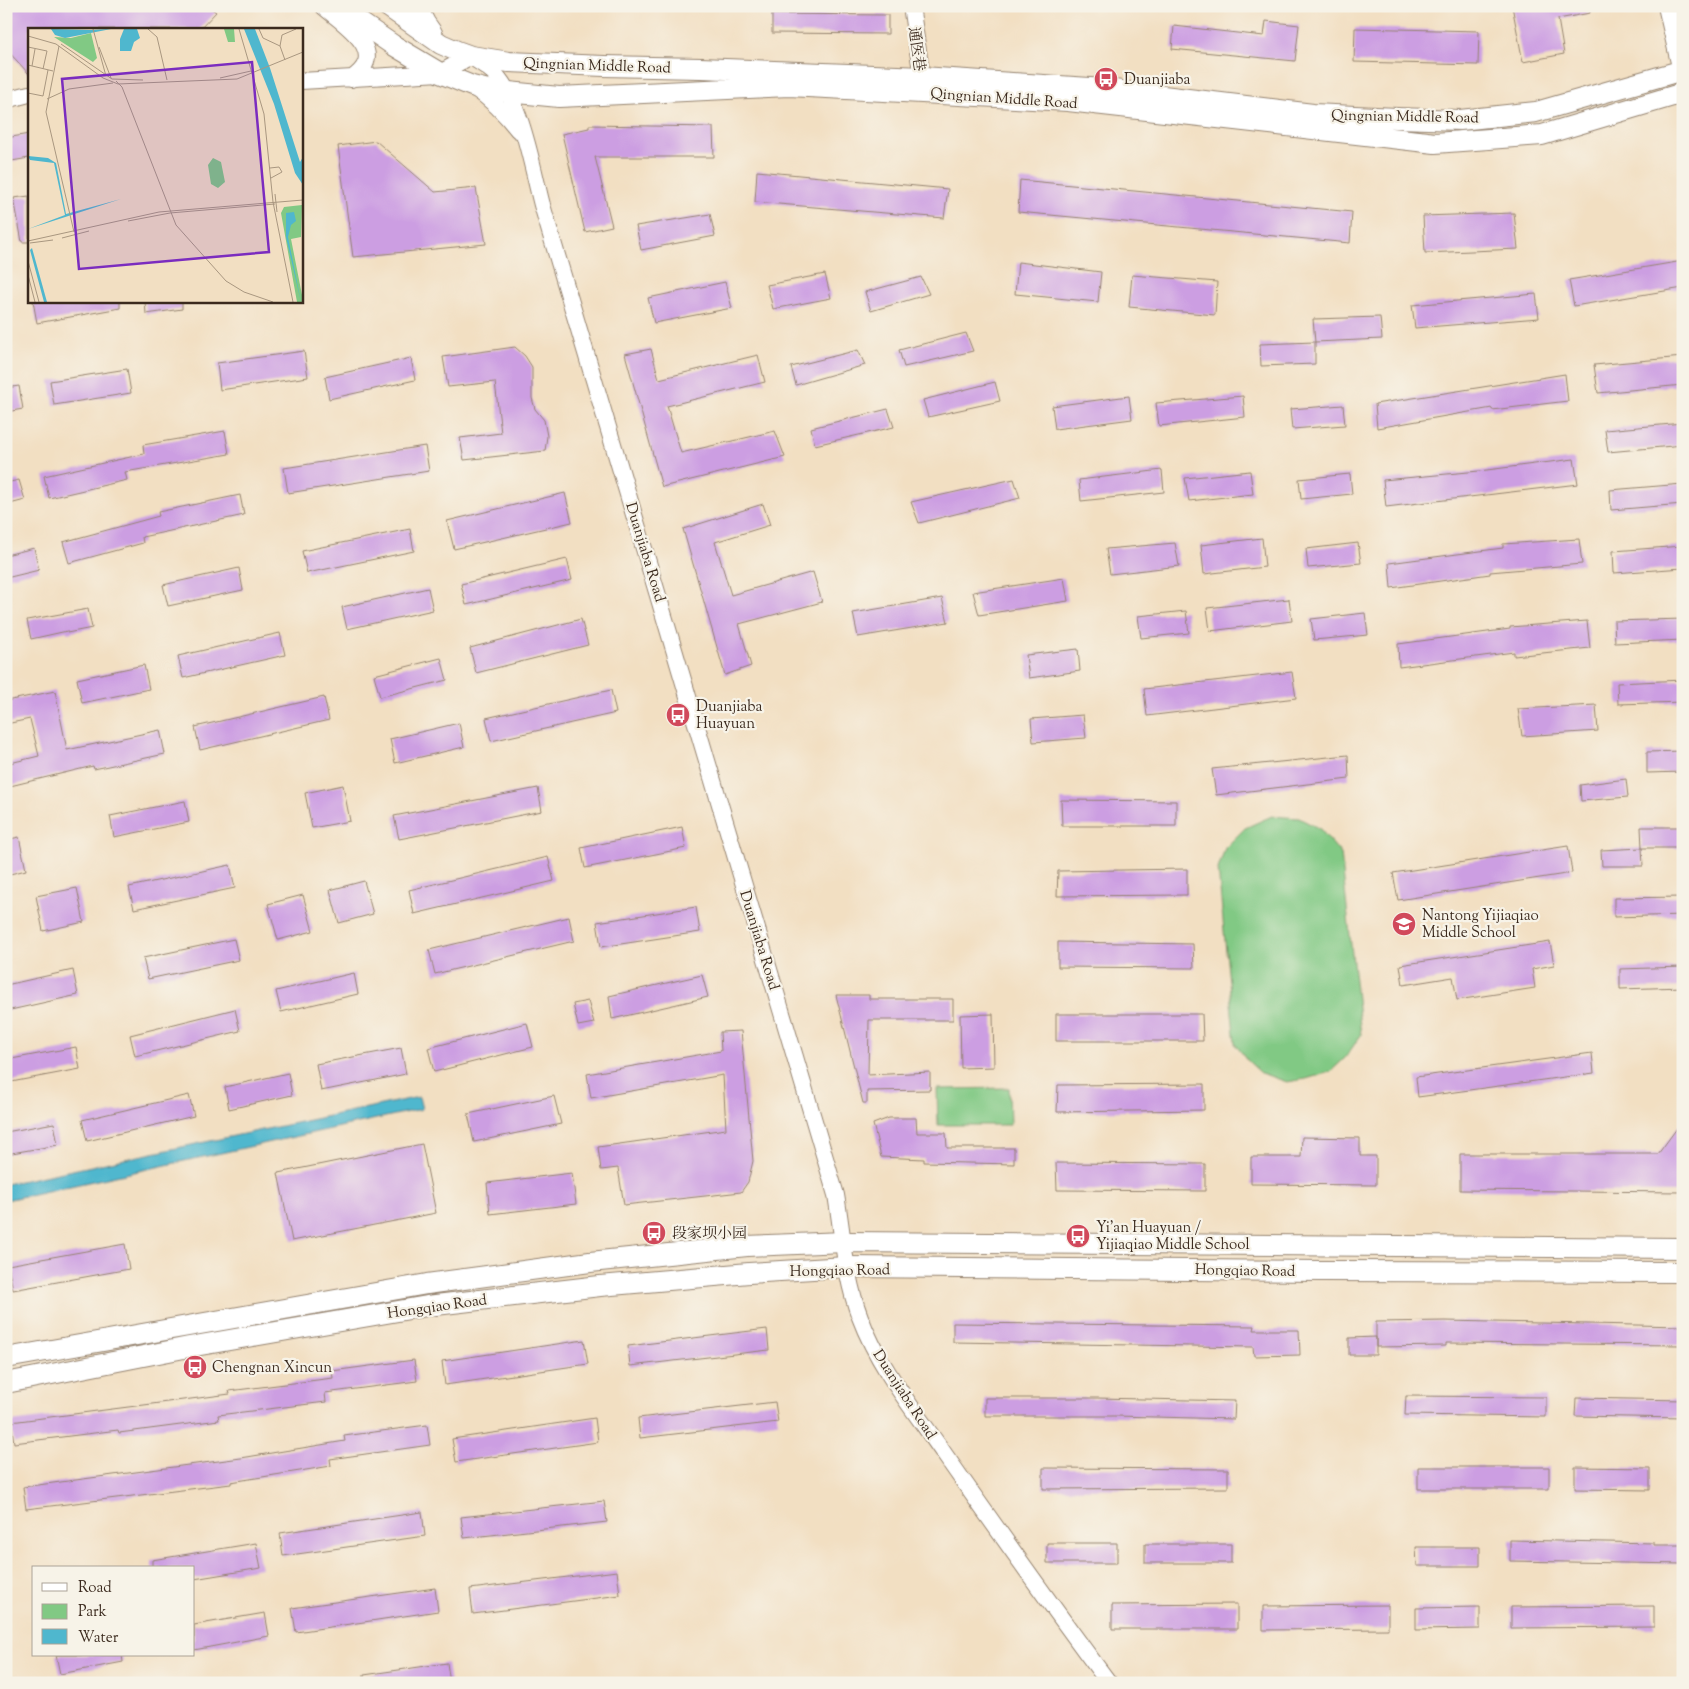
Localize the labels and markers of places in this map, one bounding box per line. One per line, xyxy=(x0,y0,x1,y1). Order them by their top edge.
bus stop icon: Duanjiaba xyxy=(1093,66,1119,92)
place label: Duanjiaba xyxy=(1124,70,1190,91)
place label: Duanjiaba Huayuan xyxy=(696,697,762,735)
bus stop icon: Duanjiaba Huayuan xyxy=(665,702,691,728)
place label: Nantong Yijiaqiao Middle School xyxy=(1422,906,1539,944)
school or university icon: Nantong Yijiaqiao Middle School xyxy=(1391,911,1417,937)
place label: Yi'an Huayuan / Yijiaqiao Middle School xyxy=(1096,1218,1250,1256)
bus stop icon: 段家坝小园 xyxy=(641,1220,667,1246)
bus stop icon: Yi'an Huayuan / Yijiaqiao Middle School xyxy=(1065,1223,1091,1249)
place label: 段家坝小园 xyxy=(672,1224,747,1245)
bus stop icon: Chengnan Xincun xyxy=(182,1354,208,1380)
place label: Chengnan Xincun xyxy=(212,1358,332,1379)

